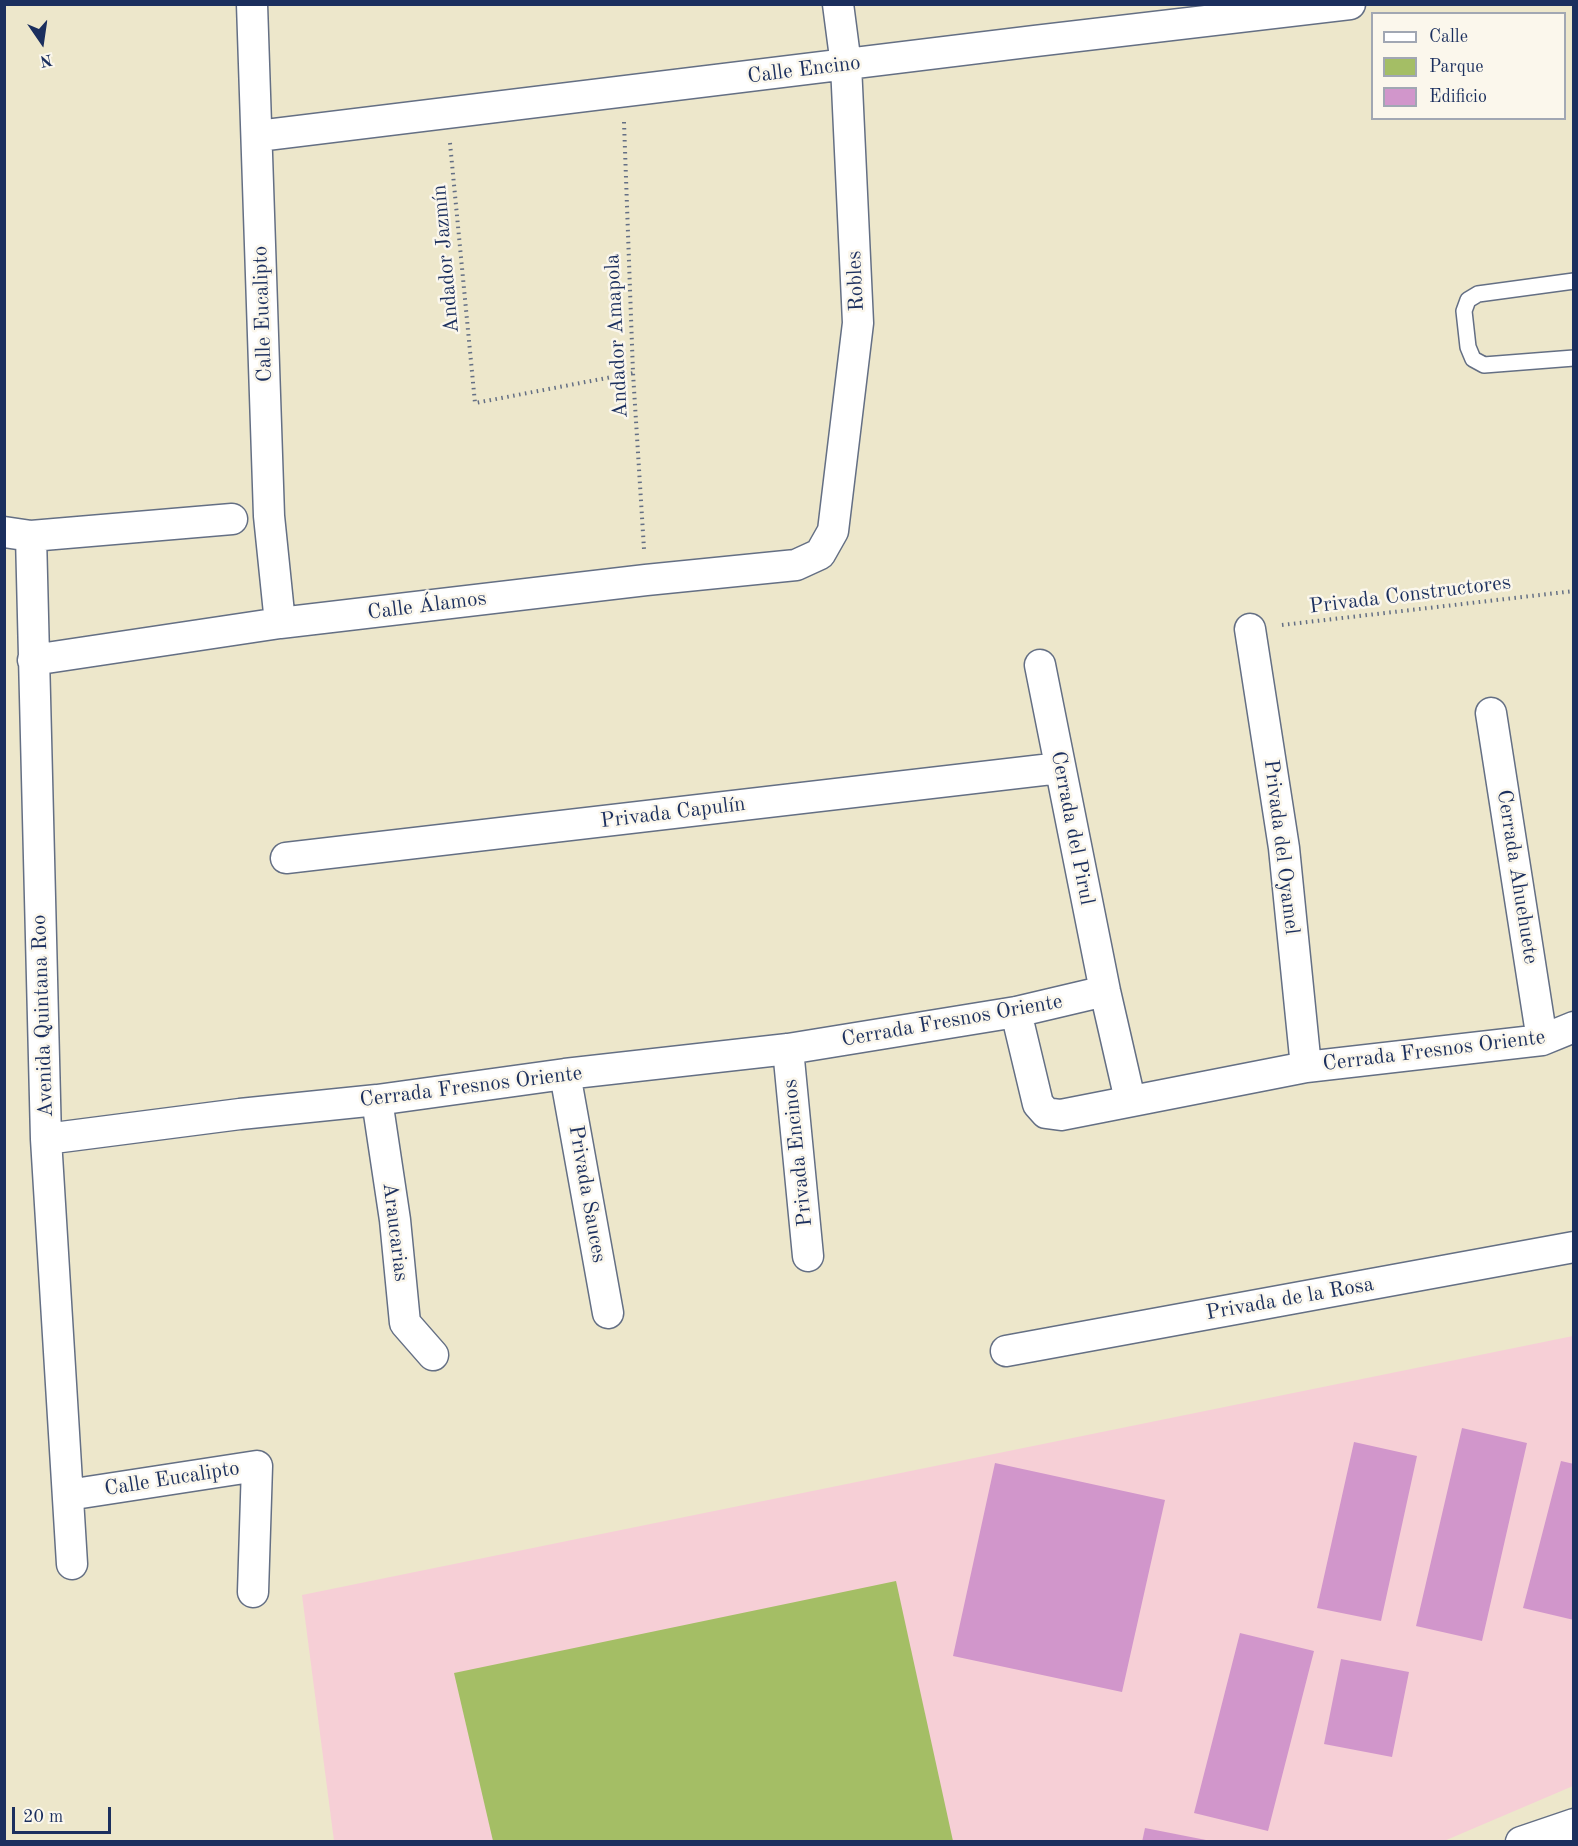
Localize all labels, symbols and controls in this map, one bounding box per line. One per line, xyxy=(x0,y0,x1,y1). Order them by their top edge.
north arrow xyxy=(12,12,72,72)
legend xyxy=(1371,12,1566,120)
text: Calle xyxy=(1429,28,1468,46)
text: N xyxy=(38,50,54,69)
street label: Calle Encino xyxy=(746,51,862,89)
text: Parque xyxy=(1429,58,1484,76)
text: Edificio xyxy=(1429,88,1487,106)
street label: Andador Jazmín xyxy=(427,184,465,334)
street label: Calle Eucalipto xyxy=(248,245,278,383)
street label: Robles xyxy=(842,250,870,312)
street label: Andador Amapola xyxy=(600,253,634,419)
street label: Privada Constructores xyxy=(1308,570,1512,620)
street label: Calle Álamos xyxy=(366,586,488,626)
street label: Cerrada del Pirul xyxy=(1045,749,1099,907)
street label: Privada del Oyamel xyxy=(1258,758,1304,936)
street label: Cerrada Ahuehuete xyxy=(1491,788,1543,966)
street label: Privada Capulín xyxy=(599,792,747,834)
street label: Avenida Quintana Roo xyxy=(27,914,59,1118)
street label: Cerrada Fresnos Oriente xyxy=(840,989,1064,1053)
street label: Cerrada Fresnos Oriente xyxy=(1321,1025,1547,1077)
street label: Cerrada Fresnos Oriente xyxy=(358,1061,584,1113)
street label: Privada Encinos xyxy=(778,1078,818,1228)
street label: Privada Sauces xyxy=(563,1123,611,1265)
street label: Araucarias xyxy=(376,1181,414,1283)
street label: Privada de la Rosa xyxy=(1204,1272,1376,1326)
street label: Calle Eucalipto xyxy=(103,1456,241,1502)
scale bar xyxy=(15,1795,114,1833)
text: 20 m xyxy=(23,1808,63,1826)

